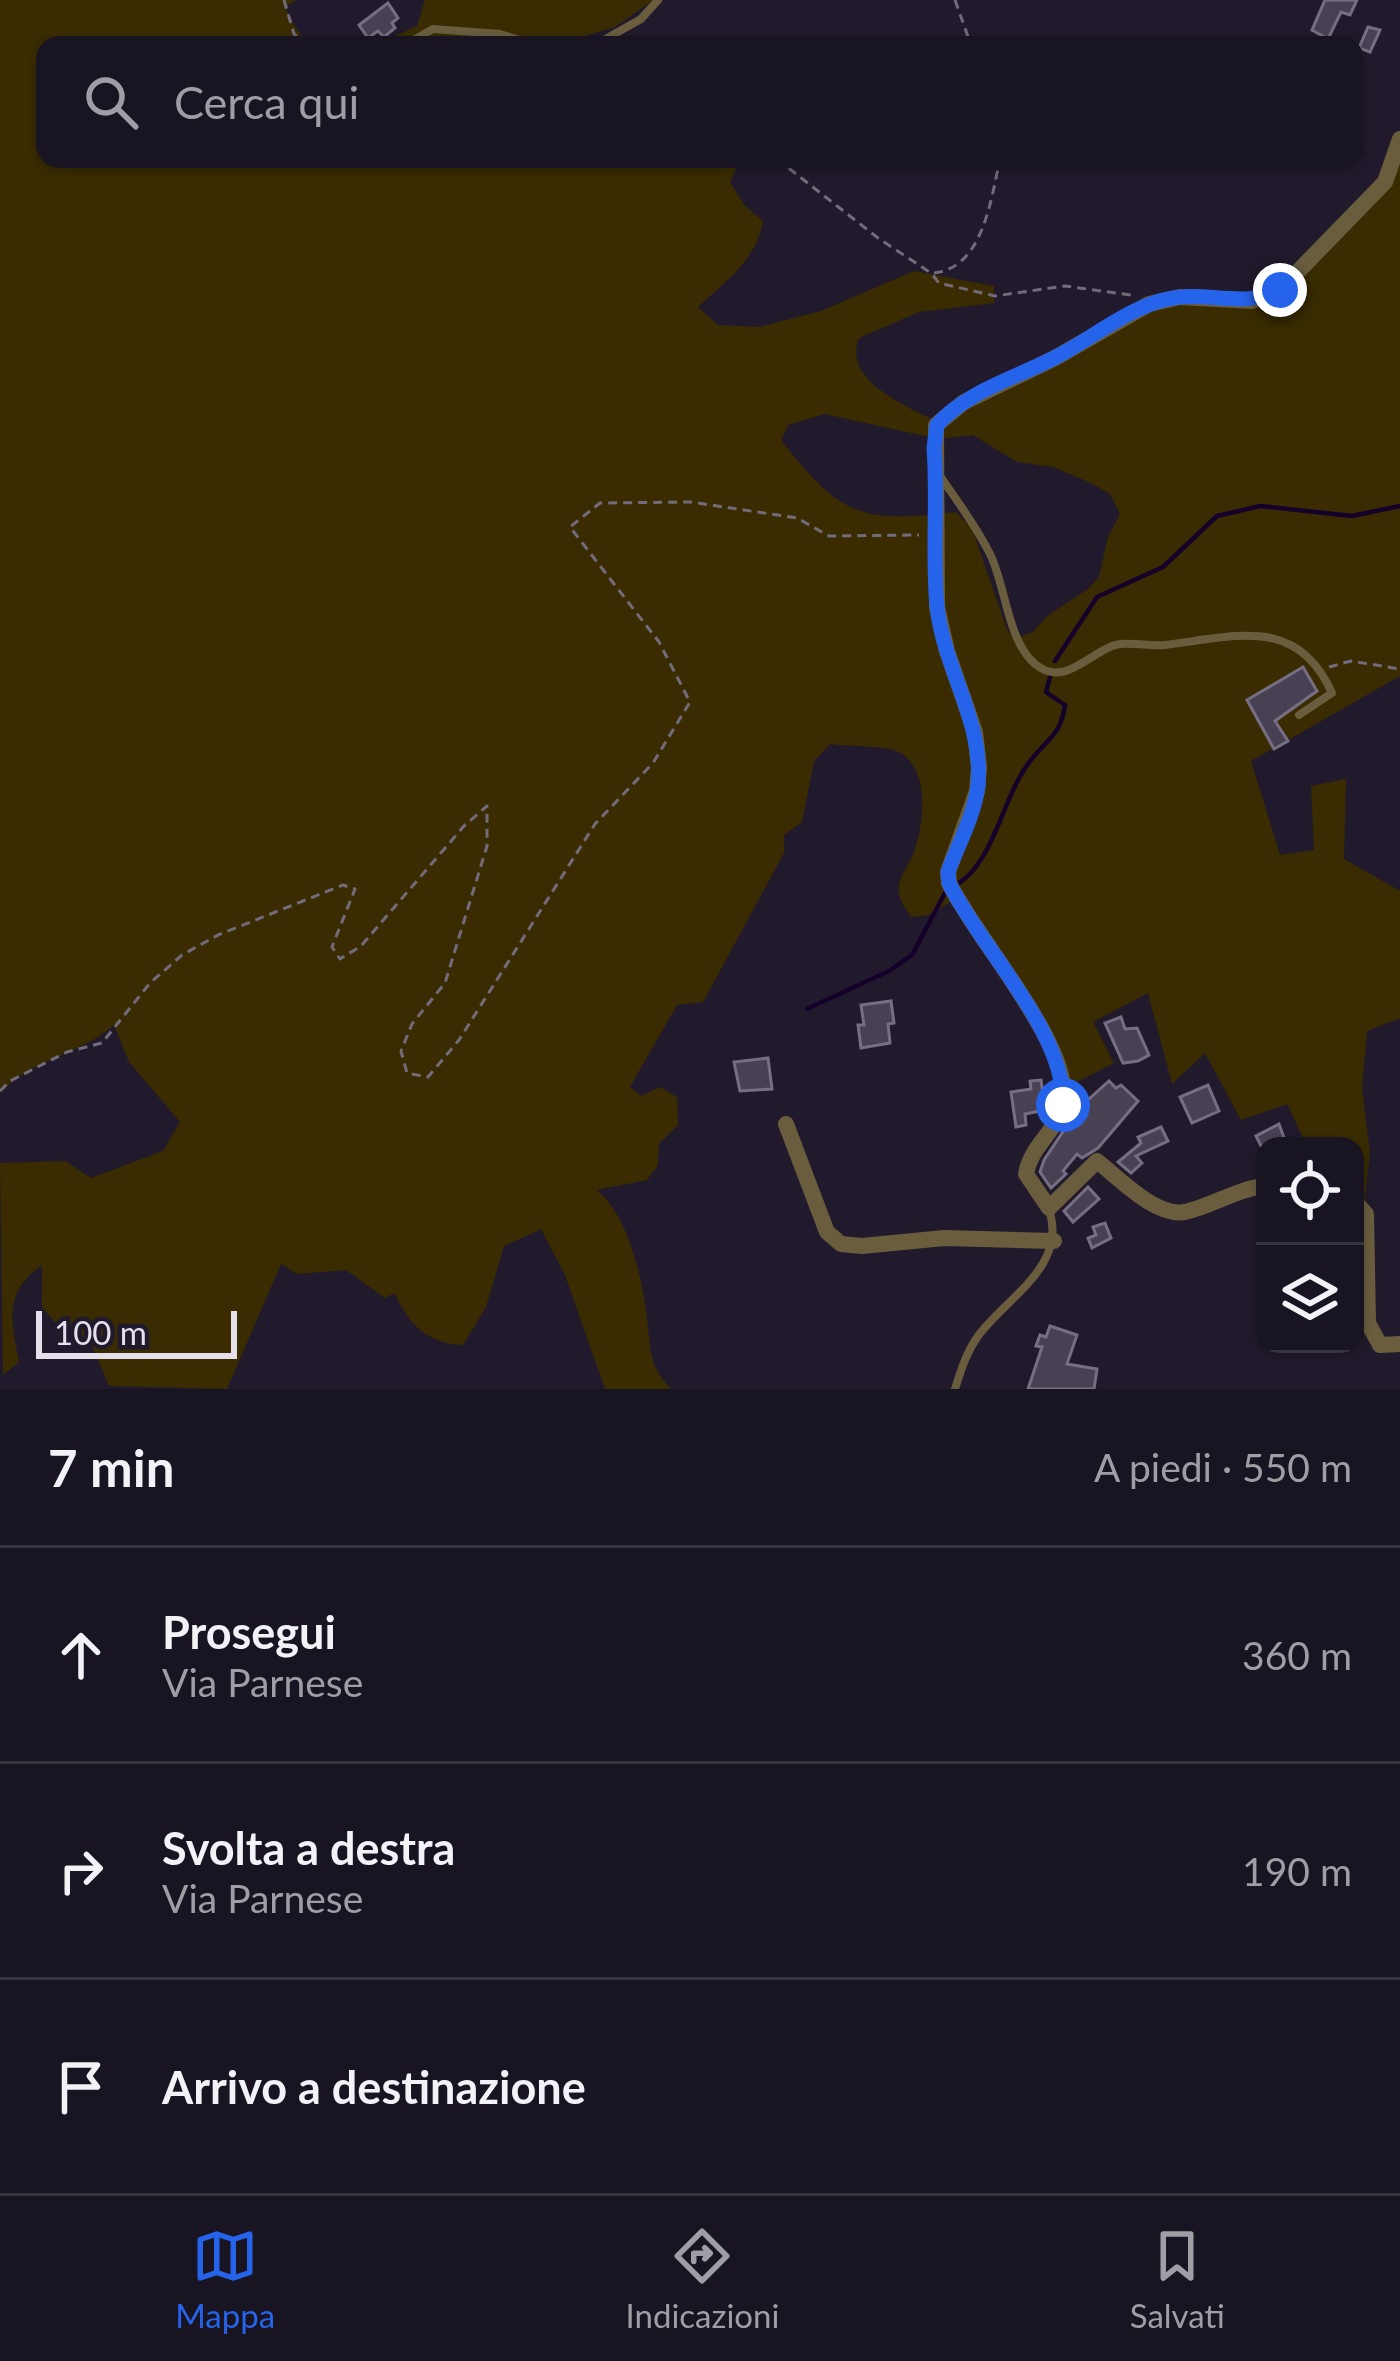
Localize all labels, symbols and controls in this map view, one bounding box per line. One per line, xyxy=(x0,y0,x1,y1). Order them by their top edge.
search box xyxy=(36,36,1364,168)
icon: search xyxy=(78,69,144,135)
text: Cerca qui xyxy=(174,75,359,129)
route end xyxy=(1253,263,1307,317)
route start xyxy=(1036,1078,1090,1132)
map controls xyxy=(1256,1137,1364,1353)
button: locate xyxy=(1256,1137,1364,1245)
button: layers xyxy=(1256,1245,1364,1353)
scale bar xyxy=(36,1305,237,1358)
text: 100 m xyxy=(54,1312,147,1352)
text: 7 min xyxy=(48,1437,174,1498)
text: A piedi · 550 m xyxy=(1094,1444,1352,1490)
text: Prosegui xyxy=(162,1605,336,1659)
icon: ahead xyxy=(48,1622,114,1688)
text: 360 m xyxy=(1242,1632,1352,1678)
text: Via Parnese xyxy=(162,1659,363,1705)
text: Svolta a destra xyxy=(162,1821,455,1875)
icon: right xyxy=(48,1838,114,1904)
text: 190 m xyxy=(1242,1848,1352,1894)
text: Via Parnese xyxy=(162,1875,363,1921)
icon: arrive xyxy=(48,2054,114,2120)
text: Arrivo a destinazione xyxy=(162,2060,586,2114)
tab: Mappa xyxy=(175,2223,275,2335)
tab: Indicazioni xyxy=(626,2223,779,2335)
tab: Salvati xyxy=(1130,2223,1225,2335)

